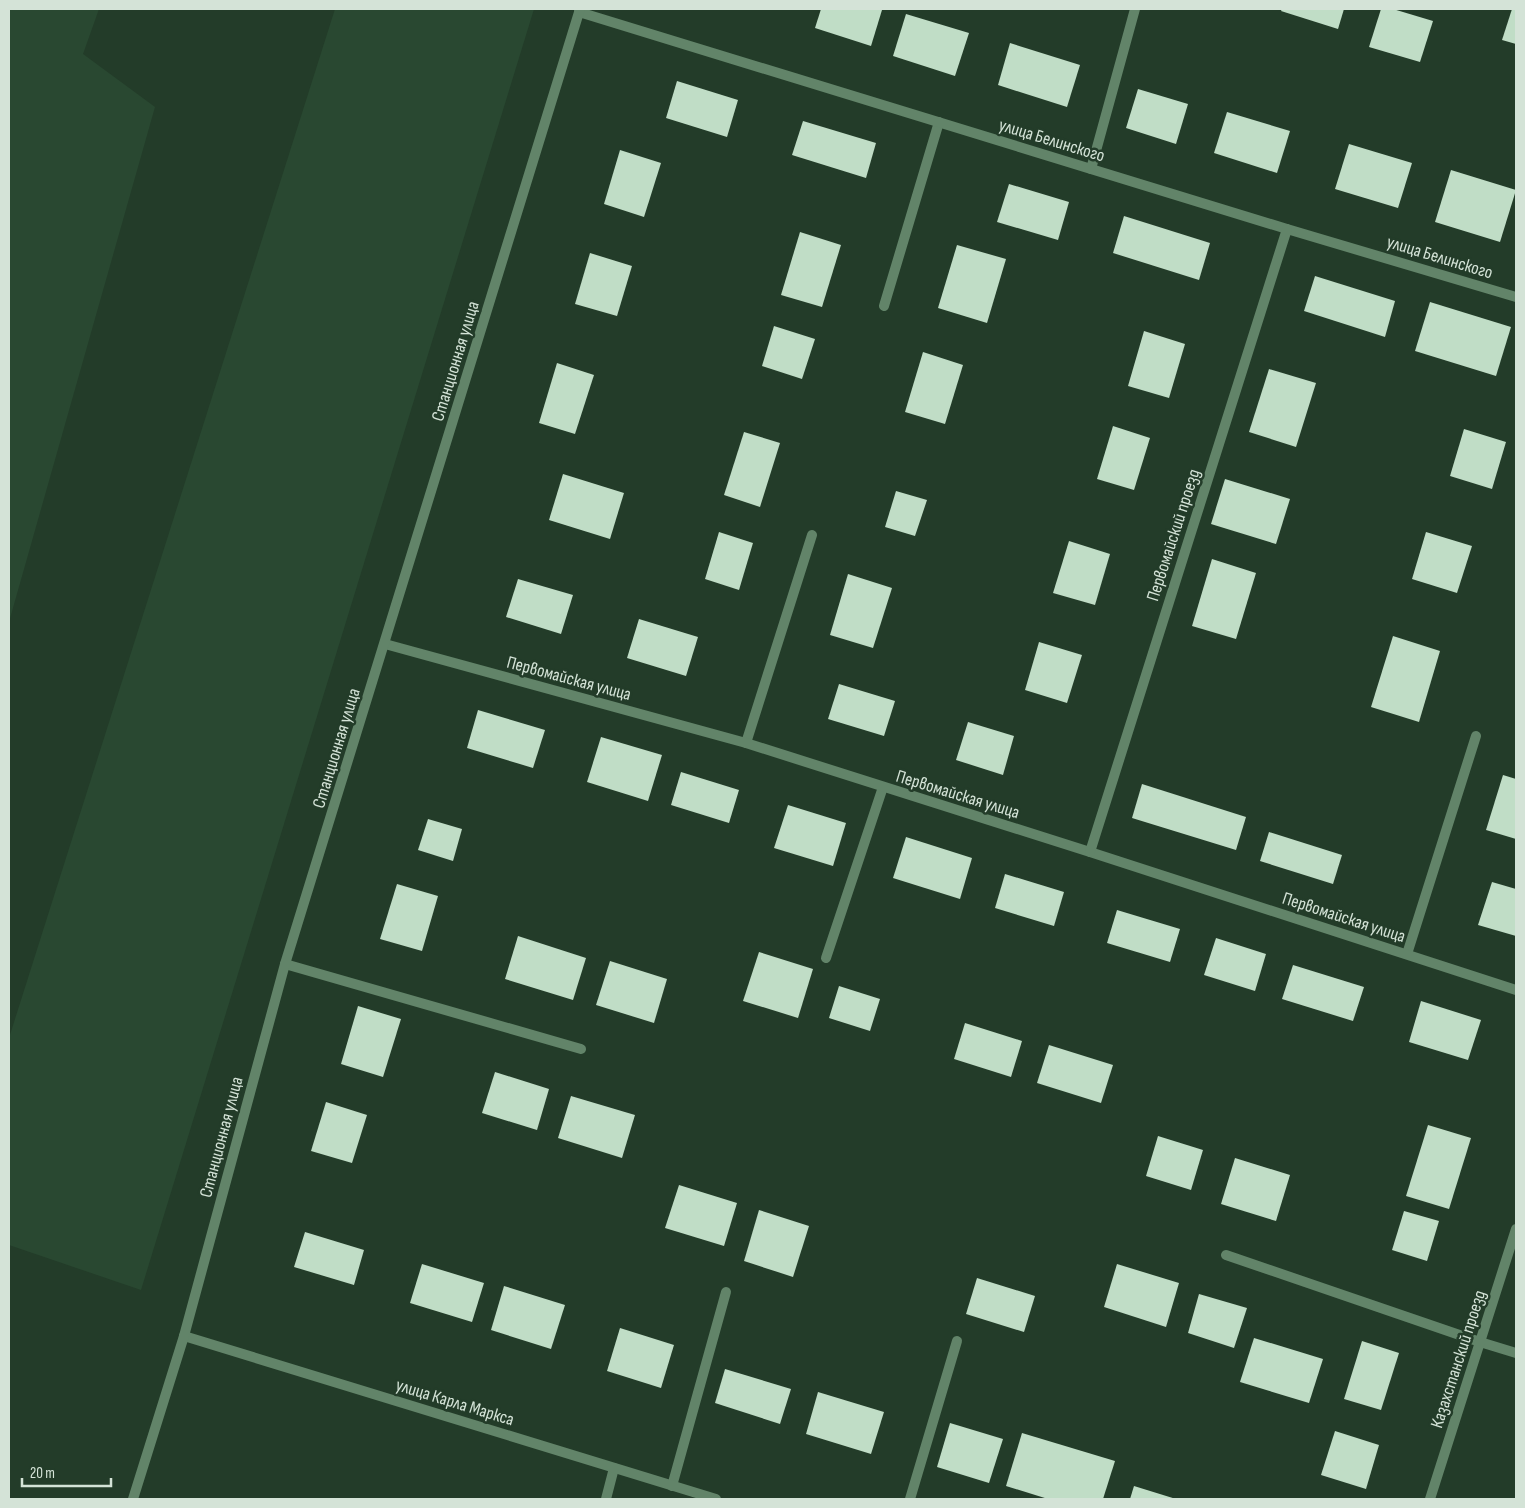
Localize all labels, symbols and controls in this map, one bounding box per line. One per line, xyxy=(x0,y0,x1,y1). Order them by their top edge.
street label: улица Белинского xyxy=(996,114,1107,167)
street label: улица Белинского xyxy=(1384,231,1495,284)
street label: Станционная улица xyxy=(427,299,484,424)
street label: Первомайский проезд xyxy=(1142,466,1205,604)
street label: Первомайская улица xyxy=(504,652,633,705)
street label: Станционная улица xyxy=(308,686,365,811)
street label: Первомайская улица xyxy=(894,766,1022,823)
street label: Первомайская улица xyxy=(1280,888,1408,947)
street label: Станционная улица xyxy=(195,1074,248,1200)
street label: Казахстанский проезд xyxy=(1426,1288,1491,1431)
street label: улица Карла Маркса xyxy=(393,1375,517,1430)
scale bar xyxy=(22,1456,111,1488)
text: 20 m xyxy=(30,1464,55,1483)

